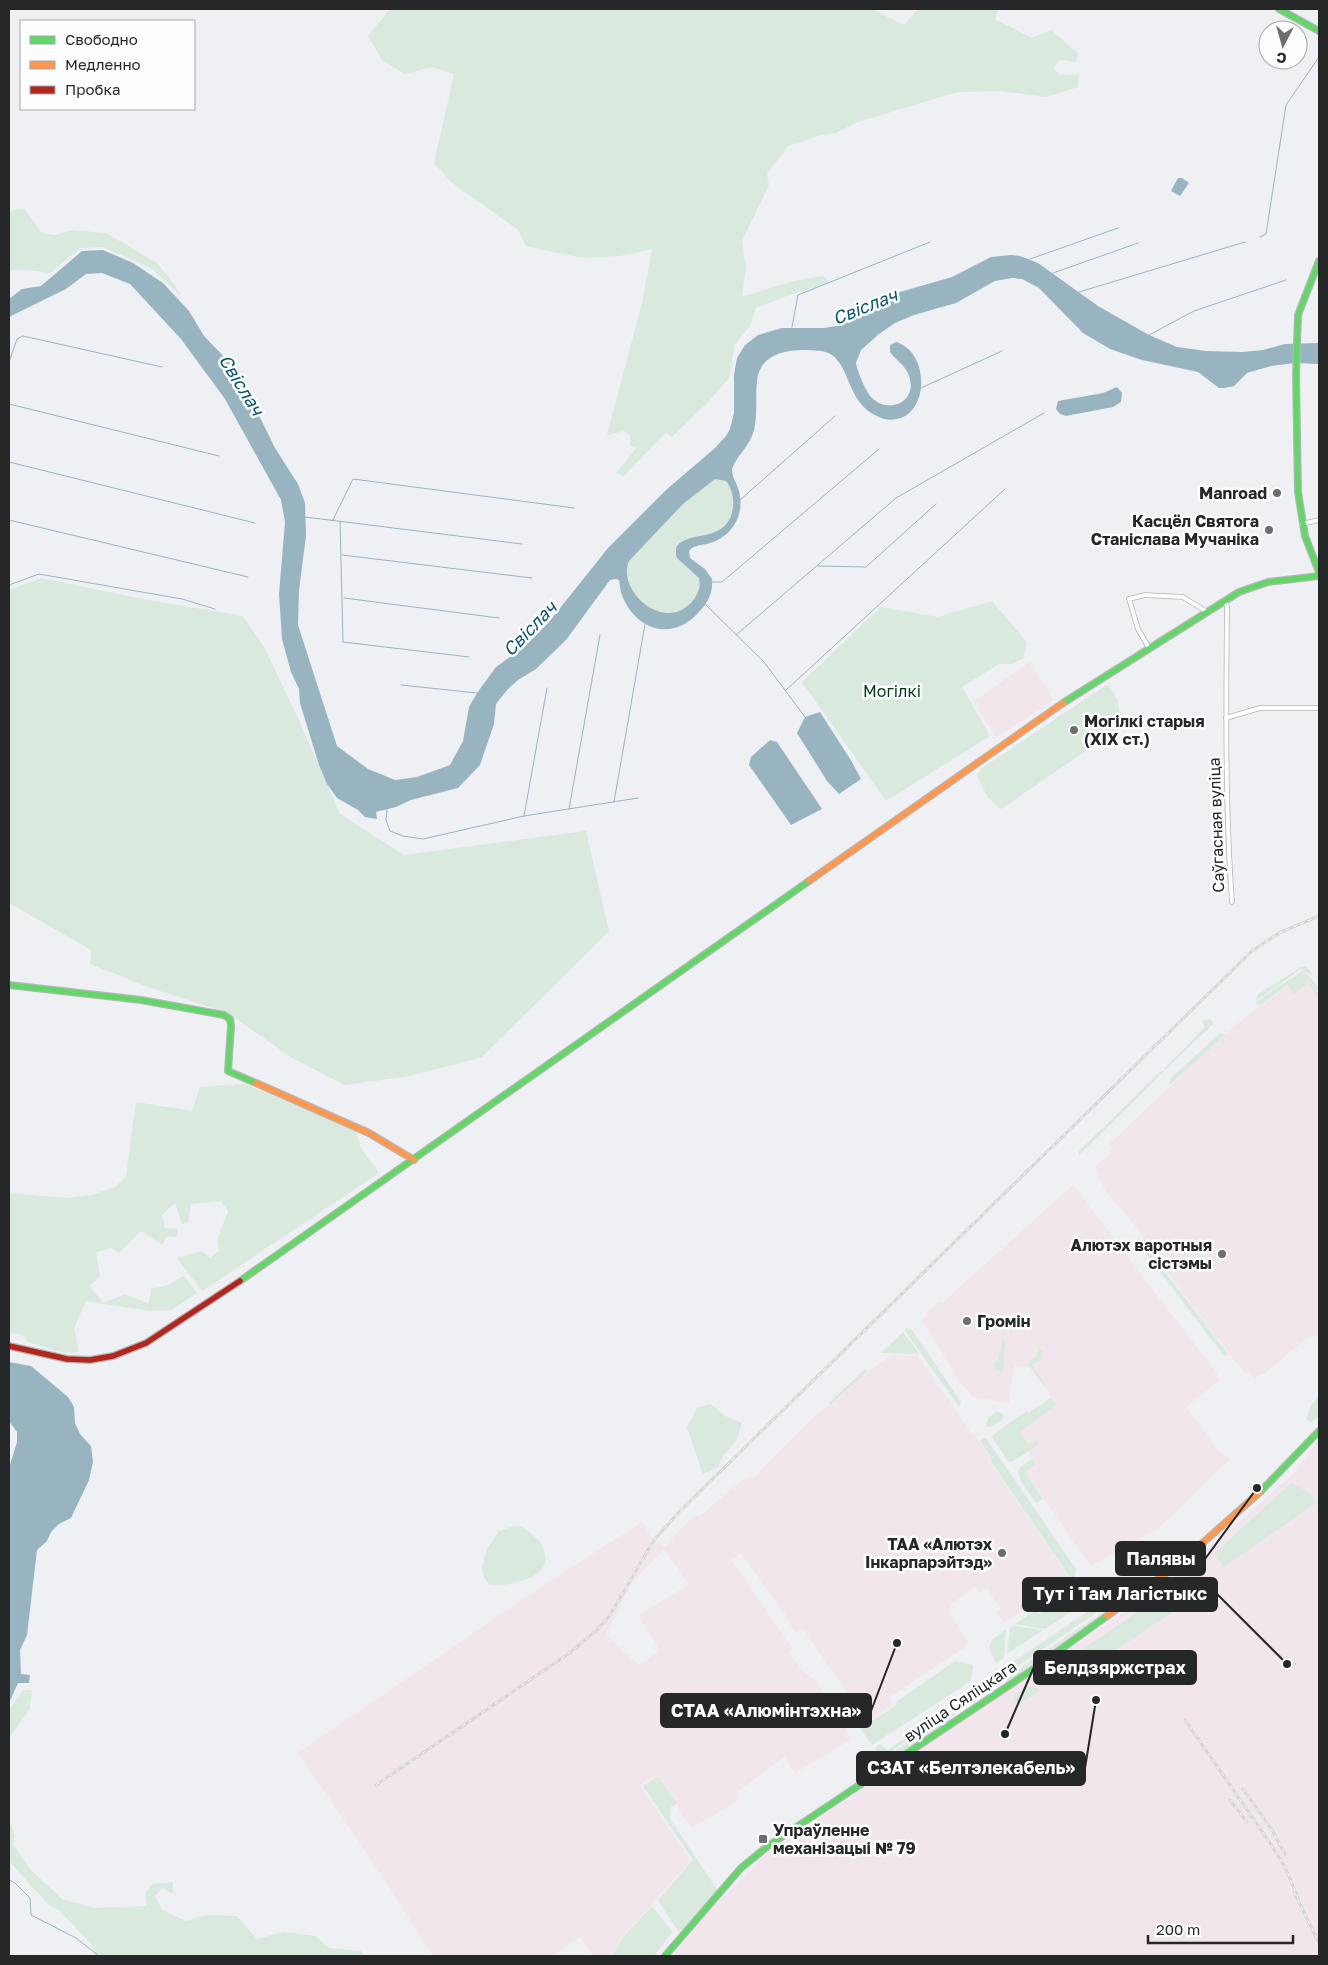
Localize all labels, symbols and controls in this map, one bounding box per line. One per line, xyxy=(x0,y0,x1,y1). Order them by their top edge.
legend xyxy=(20,20,195,110)
north arrow xyxy=(1258,20,1308,70)
text: Свободно xyxy=(65,30,138,48)
text: С xyxy=(1276,49,1287,67)
text: Медленно xyxy=(65,55,141,73)
text: Пробка xyxy=(65,80,120,98)
water label: Свіслач xyxy=(829,283,901,329)
water label: Свіслач xyxy=(215,350,270,420)
place label: Manroad xyxy=(1199,483,1267,503)
marker: Manroad xyxy=(1271,487,1283,499)
place label: Касцёл Святога Станіслава Мучаніка xyxy=(1091,511,1259,549)
marker: Касцёл Святога Станіслава Мучаніка xyxy=(1263,524,1275,536)
water label: Свіслач xyxy=(498,596,561,660)
park label: Могілкі xyxy=(863,681,921,701)
place label: Могілкі старыя (XIX ст.) xyxy=(1084,711,1205,749)
marker: Могілкі старыя (XIX ст.) xyxy=(1068,724,1080,736)
street label: Саўгасная вуліца xyxy=(1204,757,1228,893)
place label: Алютэх варотныя сістэмы xyxy=(1071,1235,1212,1273)
marker: Алютэх варотныя сістэмы xyxy=(1216,1248,1228,1260)
place label: Громін xyxy=(977,1311,1030,1331)
marker: Громін xyxy=(961,1315,973,1327)
place label: ТАА «Алютэх Інкарпарэйтэд» xyxy=(865,1534,993,1572)
callout: Палявы xyxy=(1116,1542,1205,1575)
marker: ТАА «Алютэх Інкарпарэйтэд» xyxy=(996,1547,1008,1559)
text: Палявы xyxy=(1126,1547,1196,1569)
callout: Тут і Там Лагістыкс xyxy=(1023,1578,1217,1611)
text: Тут і Там Лагістыкс xyxy=(1033,1582,1207,1604)
callout: Белдзяржстрах xyxy=(1034,1651,1196,1684)
street label: вуліца Сяліцкага xyxy=(900,1656,1020,1746)
text: Белдзяржстрах xyxy=(1044,1656,1186,1678)
callout: СТАА «Алюмінтэхна» xyxy=(661,1694,871,1727)
text: СТАА «Алюмінтэхна» xyxy=(671,1699,862,1721)
callout: СЗАТ «Белтэлекабель» xyxy=(857,1752,1085,1785)
text: СЗАТ «Белтэлекабель» xyxy=(867,1756,1075,1778)
place label: Упраўленне механізацыі № 79 xyxy=(773,1820,916,1858)
marker: Упраўленне механізацыі № 79 xyxy=(757,1833,769,1845)
scale bar xyxy=(1148,1912,1293,1944)
text: 200 m xyxy=(1156,1920,1200,1938)

